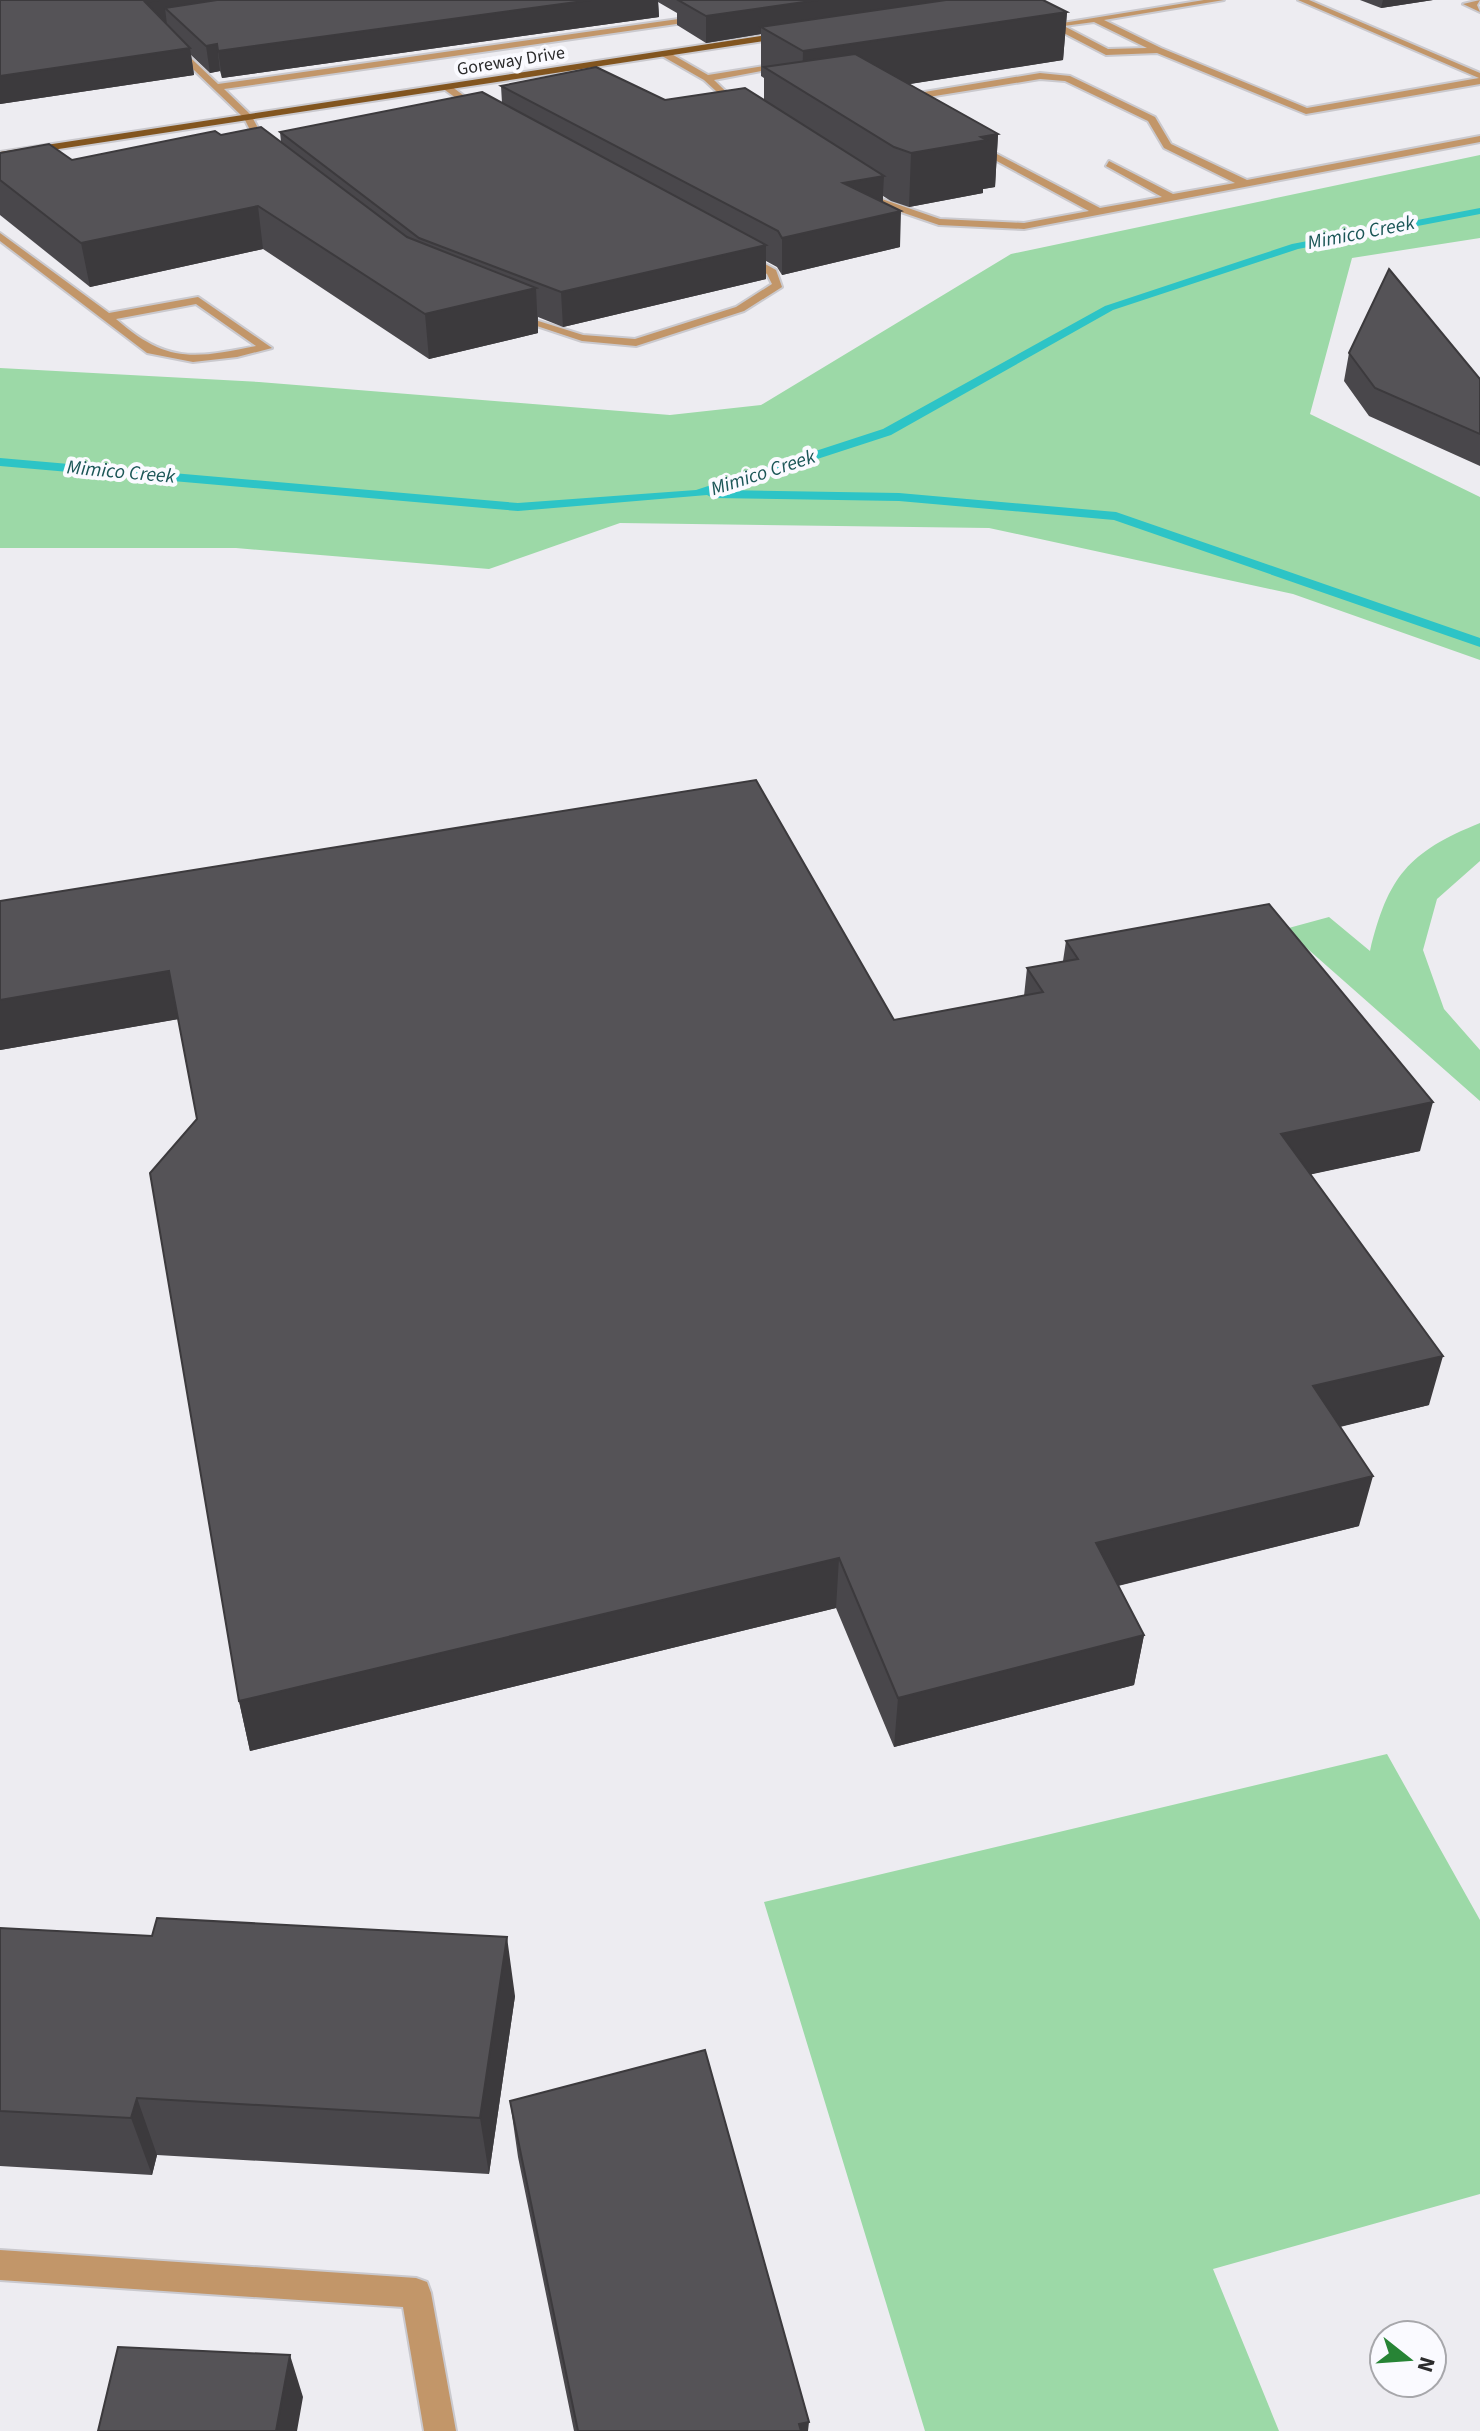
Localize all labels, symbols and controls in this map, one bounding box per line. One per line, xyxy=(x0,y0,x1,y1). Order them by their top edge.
street label: Goreway Drive xyxy=(455,40,567,82)
water label: Mimico Creek xyxy=(1305,209,1417,257)
water label: Mimico Creek xyxy=(707,443,819,503)
water label: Mimico Creek xyxy=(66,453,177,491)
north arrow xyxy=(1368,2319,1448,2399)
text: N xyxy=(1409,2353,1444,2376)

